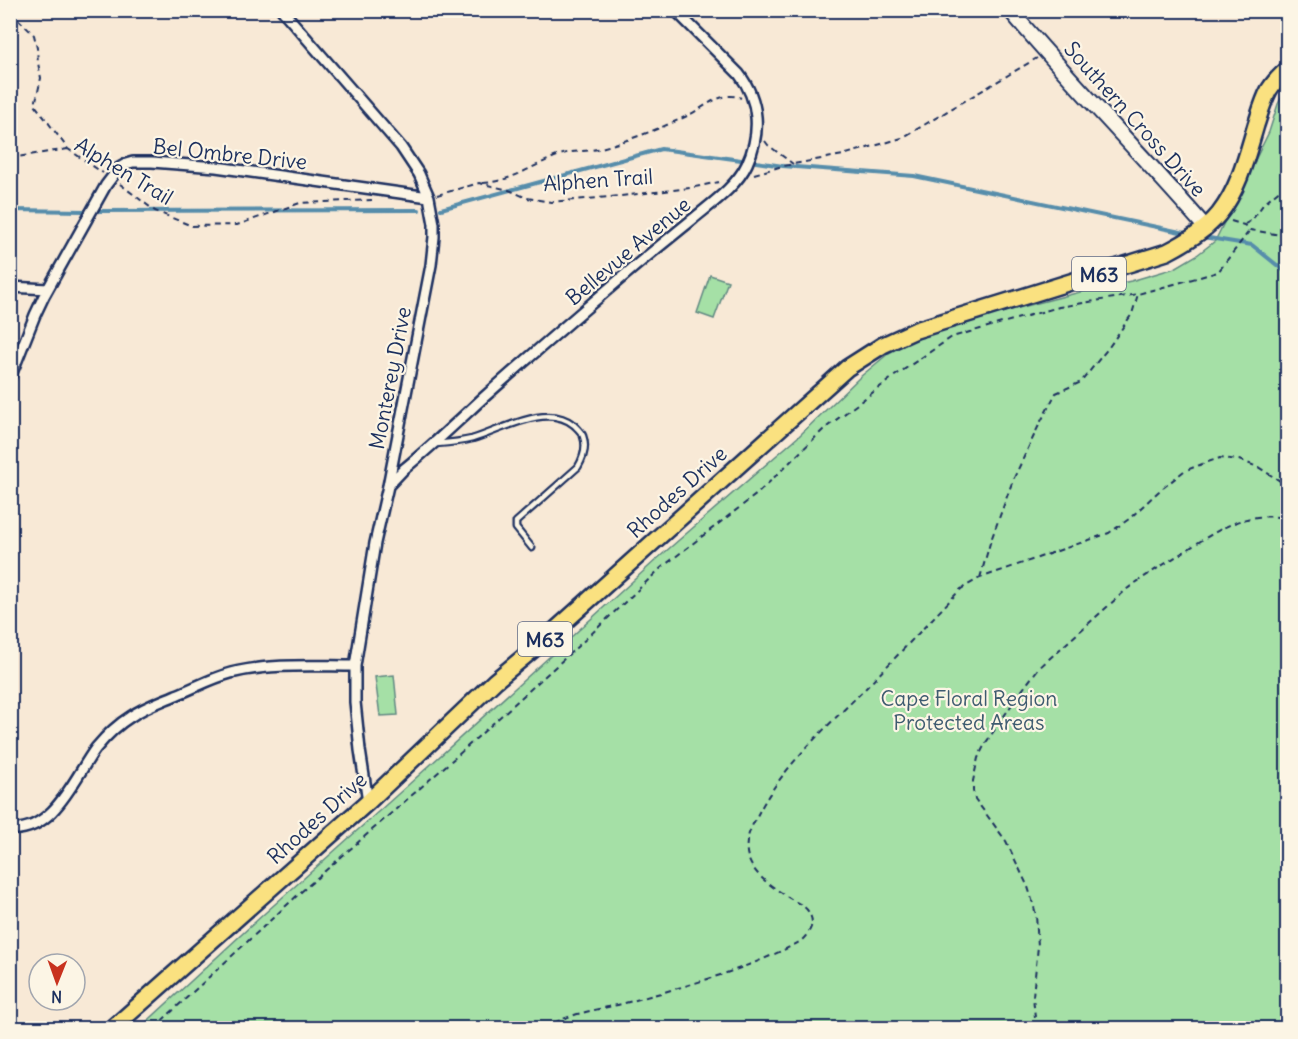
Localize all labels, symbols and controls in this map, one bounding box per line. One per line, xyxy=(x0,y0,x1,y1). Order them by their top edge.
street label: Southern Cross Drive xyxy=(1058,36,1212,202)
street label: Alphen Trail xyxy=(70,131,178,211)
street label: Bel Ombre Drive xyxy=(152,132,308,176)
street label: Alphen Trail xyxy=(542,163,654,197)
street label: Bellevue Avenue xyxy=(560,191,696,311)
road number: M63 xyxy=(1072,257,1126,291)
street label: Monterey Drive xyxy=(363,304,417,452)
street label: Rhodes Drive xyxy=(621,440,733,544)
road number: M63 xyxy=(518,622,572,656)
park label: Cape Floral Region Protected Areas xyxy=(881,685,1057,736)
street label: Rhodes Drive xyxy=(261,766,373,870)
north arrow xyxy=(27,952,87,1012)
text: N xyxy=(51,987,62,1007)

